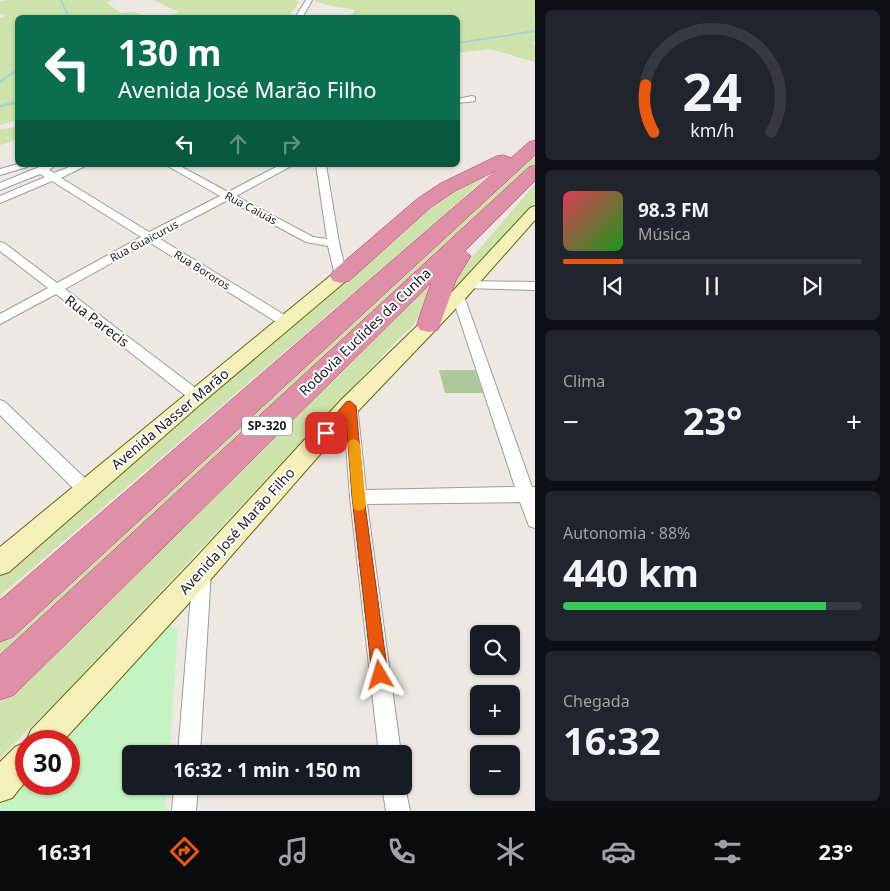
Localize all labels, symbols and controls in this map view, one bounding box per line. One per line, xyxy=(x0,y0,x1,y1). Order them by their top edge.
text: 130 m xyxy=(118,29,221,76)
icon: left xyxy=(35,35,100,100)
text: 24 xyxy=(683,55,742,126)
text: Avenida José Marão Filho xyxy=(118,74,376,104)
text: km/h xyxy=(691,118,734,142)
icon: left xyxy=(171,130,199,158)
icon: ahead xyxy=(224,130,252,158)
icon: right xyxy=(277,130,305,158)
street label: Rua Caiuás xyxy=(223,188,280,228)
text: 98.3 FM xyxy=(638,197,709,223)
street label: Rua Guaicurus xyxy=(107,216,180,265)
text: Música xyxy=(638,223,691,245)
street label: Rua Bororos xyxy=(171,246,233,293)
street label: Rodovia Euclides da Cunha xyxy=(295,264,435,400)
icon: previous xyxy=(599,272,627,300)
icon: pause xyxy=(698,272,726,300)
icon: next xyxy=(798,272,826,300)
street label: Rua Parecis xyxy=(61,290,133,351)
street label: Avenida Nasser Marão xyxy=(107,364,232,473)
text: Clima xyxy=(563,370,605,392)
text: 23° xyxy=(683,394,742,446)
text: − xyxy=(563,402,579,440)
text: + xyxy=(846,402,862,440)
pin xyxy=(305,412,347,454)
road number: SP-320 xyxy=(242,416,292,436)
icon: arrive xyxy=(312,419,340,447)
street label: Avenida José Marão Filho xyxy=(175,463,299,598)
text: Autonomia · 88% xyxy=(563,522,690,544)
text: 440 km xyxy=(563,546,699,598)
map controls xyxy=(470,625,520,795)
button: search xyxy=(470,625,520,675)
position arrow xyxy=(353,648,405,700)
button: + xyxy=(470,685,520,735)
text: Chegada xyxy=(563,690,630,712)
text: 16:32 xyxy=(563,714,661,766)
speed limit sign: 30 xyxy=(15,730,80,795)
button: − xyxy=(470,745,520,795)
text: 16:32 · 1 min · 150 m xyxy=(173,757,361,783)
icon: directions xyxy=(167,834,202,869)
icon: music xyxy=(276,834,311,869)
icon: phone xyxy=(384,834,419,869)
icon: climate xyxy=(493,834,528,869)
icon: car xyxy=(601,834,636,869)
icon: filters xyxy=(710,834,745,869)
text: 16:31 xyxy=(37,836,93,866)
text: 23° xyxy=(819,836,853,866)

